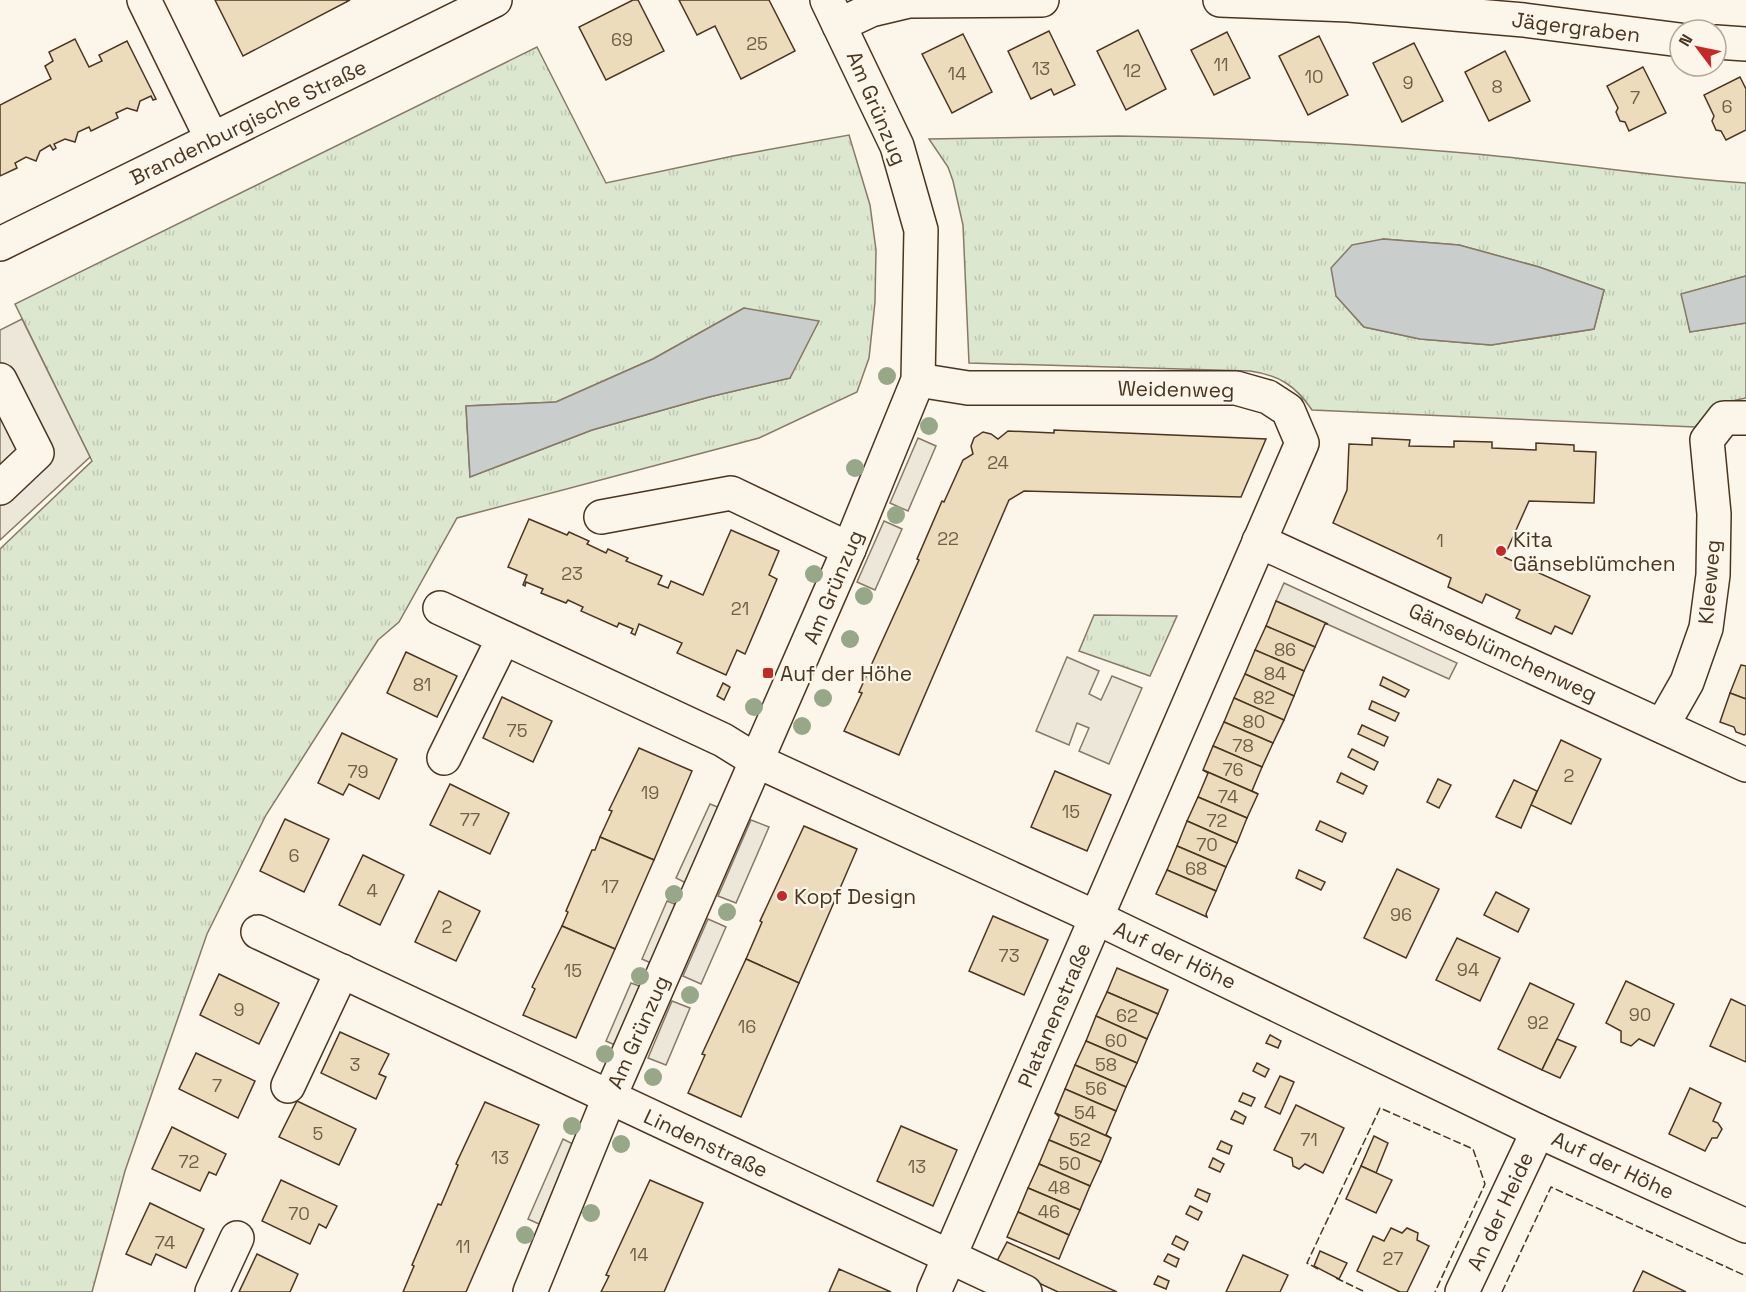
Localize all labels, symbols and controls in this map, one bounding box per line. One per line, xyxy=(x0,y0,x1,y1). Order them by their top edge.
street label: Jägergraben xyxy=(1510,6,1642,48)
north arrow xyxy=(1668,18,1728,78)
house number: 69 xyxy=(611,28,633,51)
text: N xyxy=(1674,30,1697,50)
house number: 25 xyxy=(746,32,768,55)
street label: Am Grünzug xyxy=(841,47,913,169)
street label: Brandenburgische Straße xyxy=(125,53,371,191)
house number: 11 xyxy=(1213,53,1229,76)
house number: 13 xyxy=(1032,57,1050,80)
house number: 12 xyxy=(1123,59,1141,82)
house number: 14 xyxy=(948,62,966,85)
house number: 10 xyxy=(1304,65,1324,88)
house number: 9 xyxy=(1402,71,1414,94)
house number: 8 xyxy=(1491,75,1503,98)
house number: 7 xyxy=(1630,86,1640,109)
house number: 6 xyxy=(1721,95,1733,118)
street label: Weidenweg xyxy=(1117,374,1235,404)
house number: 24 xyxy=(987,451,1009,474)
street label: Am Grünzug xyxy=(797,526,869,648)
place label: Kita Gänseblümchen xyxy=(1513,526,1676,577)
house number: 22 xyxy=(937,527,959,550)
house number: 1 xyxy=(1436,529,1444,552)
street label: Kleeweg xyxy=(1692,538,1726,626)
marker: Kita Gänseblümchen xyxy=(1494,544,1508,558)
house number: 23 xyxy=(561,562,583,585)
street label: Gänseblümchenweg xyxy=(1404,596,1602,708)
house number: 21 xyxy=(731,597,749,620)
house number: 86 xyxy=(1274,638,1296,661)
place label: Auf der Höhe xyxy=(780,660,912,687)
house number: 84 xyxy=(1264,662,1286,685)
marker: Auf der Höhe xyxy=(761,666,775,680)
house number: 81 xyxy=(413,673,431,696)
house number: 82 xyxy=(1253,686,1275,709)
house number: 80 xyxy=(1243,710,1265,733)
house number: 75 xyxy=(507,719,527,742)
house number: 78 xyxy=(1232,734,1254,757)
house number: 76 xyxy=(1222,758,1244,781)
house number: 79 xyxy=(347,760,369,783)
house number: 2 xyxy=(1564,764,1574,787)
house number: 19 xyxy=(641,781,659,804)
house number: 74 xyxy=(1218,785,1238,808)
house number: 15 xyxy=(1062,800,1080,823)
house number: 77 xyxy=(460,808,480,831)
house number: 72 xyxy=(1207,809,1227,832)
house number: 70 xyxy=(1196,833,1218,856)
house number: 6 xyxy=(288,844,300,867)
house number: 68 xyxy=(1185,857,1207,880)
house number: 17 xyxy=(601,875,619,898)
house number: 4 xyxy=(366,879,378,902)
place label: Kopf Design xyxy=(794,883,916,910)
marker: Kopf Design xyxy=(775,889,789,903)
house number: 96 xyxy=(1390,903,1412,926)
house number: 2 xyxy=(442,915,452,938)
street label: Auf der Höhe xyxy=(1109,915,1241,995)
street label: Platanenstraße xyxy=(1011,938,1097,1092)
house number: 73 xyxy=(998,944,1020,967)
house number: 94 xyxy=(1457,958,1479,981)
house number: 15 xyxy=(564,959,582,982)
street label: Am Grünzug xyxy=(601,971,675,1093)
house number: 9 xyxy=(233,998,245,1021)
house number: 90 xyxy=(1629,1003,1651,1026)
house number: 62 xyxy=(1116,1004,1138,1027)
house number: 92 xyxy=(1527,1011,1549,1034)
house number: 16 xyxy=(738,1015,756,1038)
house number: 60 xyxy=(1105,1029,1127,1052)
house number: 3 xyxy=(350,1053,360,1076)
house number: 58 xyxy=(1095,1053,1117,1076)
house number: 7 xyxy=(212,1074,222,1097)
house number: 56 xyxy=(1085,1077,1107,1100)
house number: 54 xyxy=(1074,1101,1096,1124)
street label: Lindenstraße xyxy=(640,1102,772,1184)
house number: 5 xyxy=(313,1122,323,1145)
street label: Auf der Höhe xyxy=(1547,1125,1679,1205)
house number: 52 xyxy=(1069,1128,1091,1151)
house number: 71 xyxy=(1300,1128,1318,1151)
house number: 13 xyxy=(491,1146,509,1169)
street label: An der Heide xyxy=(1461,1147,1539,1275)
house number: 72 xyxy=(179,1150,199,1173)
house number: 50 xyxy=(1059,1152,1081,1175)
house number: 13 xyxy=(908,1155,926,1178)
house number: 48 xyxy=(1048,1176,1070,1199)
house number: 46 xyxy=(1038,1200,1060,1223)
house number: 70 xyxy=(288,1202,310,1225)
house number: 74 xyxy=(155,1231,175,1254)
house number: 11 xyxy=(455,1235,471,1258)
house number: 14 xyxy=(630,1243,648,1266)
house number: 27 xyxy=(1383,1247,1403,1270)

